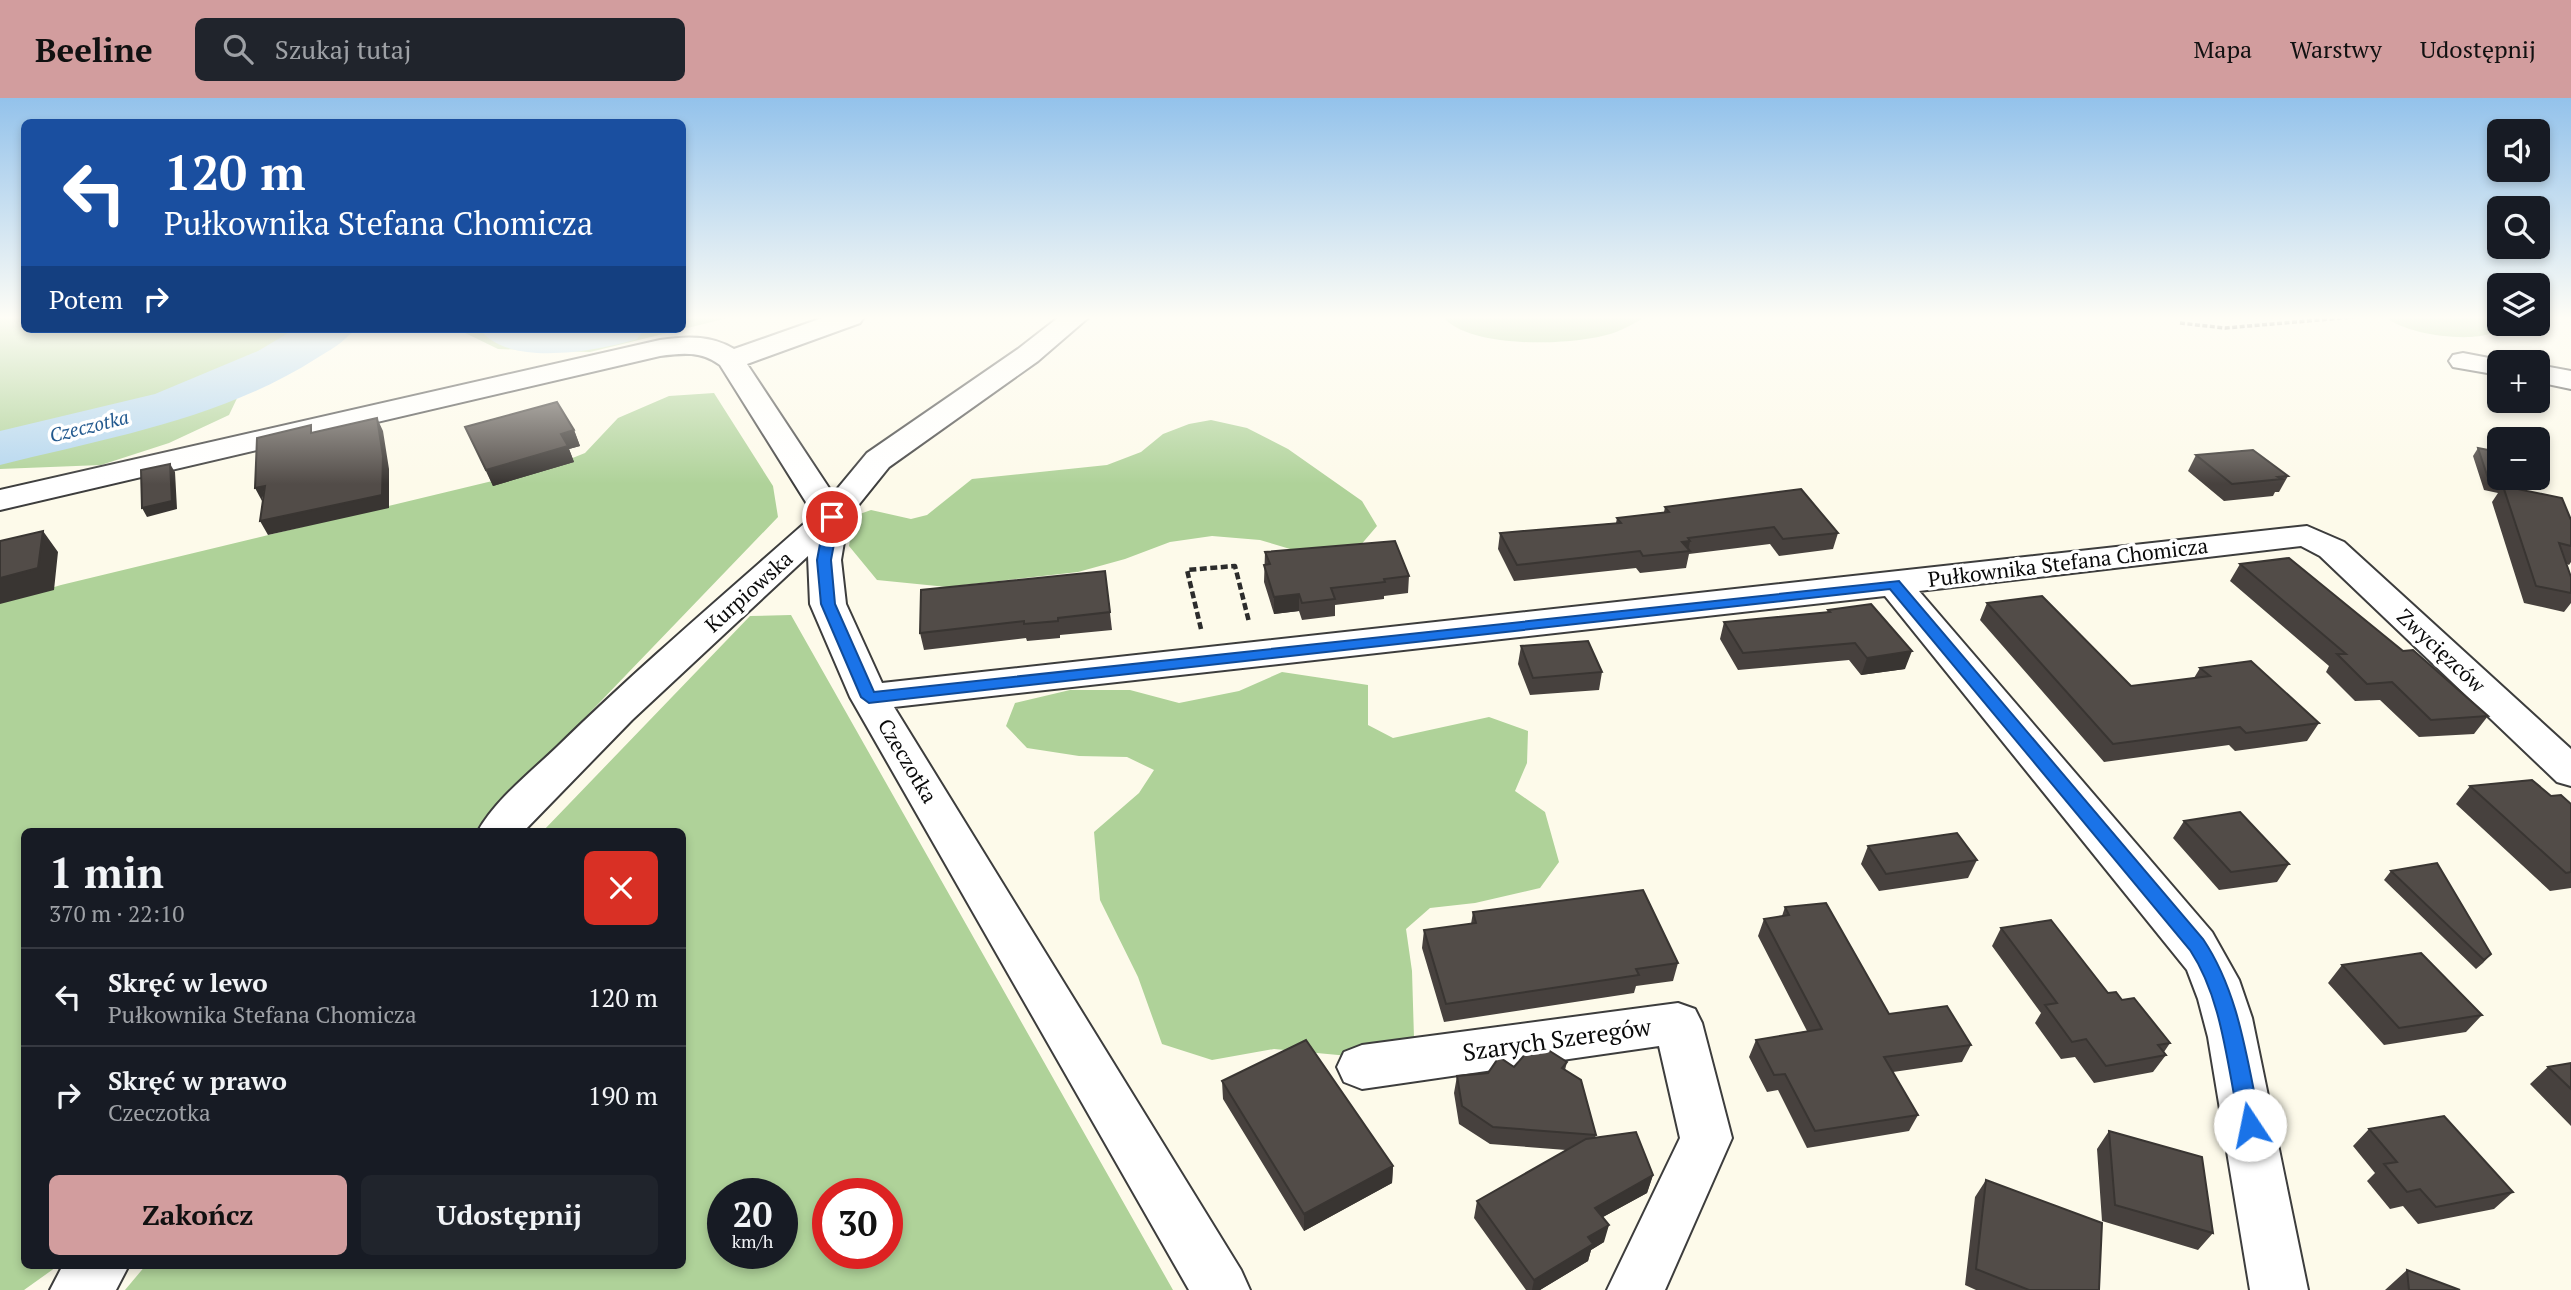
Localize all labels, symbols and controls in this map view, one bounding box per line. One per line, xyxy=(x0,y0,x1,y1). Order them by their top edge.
search box xyxy=(195,18,685,81)
text: Beeline xyxy=(35,28,153,71)
icon: search xyxy=(219,30,257,68)
text: Szukaj tutaj xyxy=(275,32,411,66)
text: Mapa xyxy=(2193,33,2252,65)
text: Warstwy xyxy=(2290,33,2382,65)
text: Udostępnij xyxy=(2420,33,2536,65)
map controls xyxy=(2487,119,2550,490)
button: sound xyxy=(2487,119,2550,182)
text: 120 m xyxy=(164,139,306,204)
icon: left xyxy=(49,147,140,238)
button: search xyxy=(2487,196,2550,259)
text: Pułkownika Stefana Chomicza xyxy=(164,202,593,244)
button: layers xyxy=(2487,273,2550,336)
icon: right xyxy=(137,280,175,318)
text: Potem xyxy=(49,282,123,316)
button: + xyxy=(2487,350,2550,413)
water label: Czeczotka xyxy=(47,404,131,447)
button: − xyxy=(2487,427,2550,490)
pin xyxy=(802,487,862,547)
icon: arrive xyxy=(813,498,851,536)
street label: Pułkownika Stefana Chomicza xyxy=(1926,531,2210,593)
street label: Kurpiowska xyxy=(698,544,799,638)
street label: Zwycięzców xyxy=(2392,602,2492,699)
street label: Czeczotka xyxy=(872,713,944,808)
text: 1 min xyxy=(49,844,164,900)
button: close xyxy=(584,851,658,925)
text: 370 m · 22:10 xyxy=(49,898,184,929)
text: Skręć w lewo xyxy=(108,965,268,999)
icon: left xyxy=(49,978,87,1016)
text: 120 m xyxy=(588,980,658,1014)
text: Pułkownika Stefana Chomicza xyxy=(108,999,417,1030)
street label: Szarych Szeregów xyxy=(1461,1010,1654,1068)
text: Skręć w prawo xyxy=(108,1063,287,1097)
icon: right xyxy=(49,1076,87,1114)
text: 190 m xyxy=(588,1078,658,1112)
position arrow xyxy=(2213,1088,2287,1162)
text: Czeczotka xyxy=(108,1097,211,1128)
button: Zakończ xyxy=(49,1175,347,1255)
button: Udostępnij xyxy=(361,1175,658,1255)
speed limit sign: 30 xyxy=(812,1178,903,1269)
text: 20 xyxy=(733,1191,772,1237)
text: km/h xyxy=(732,1229,773,1253)

